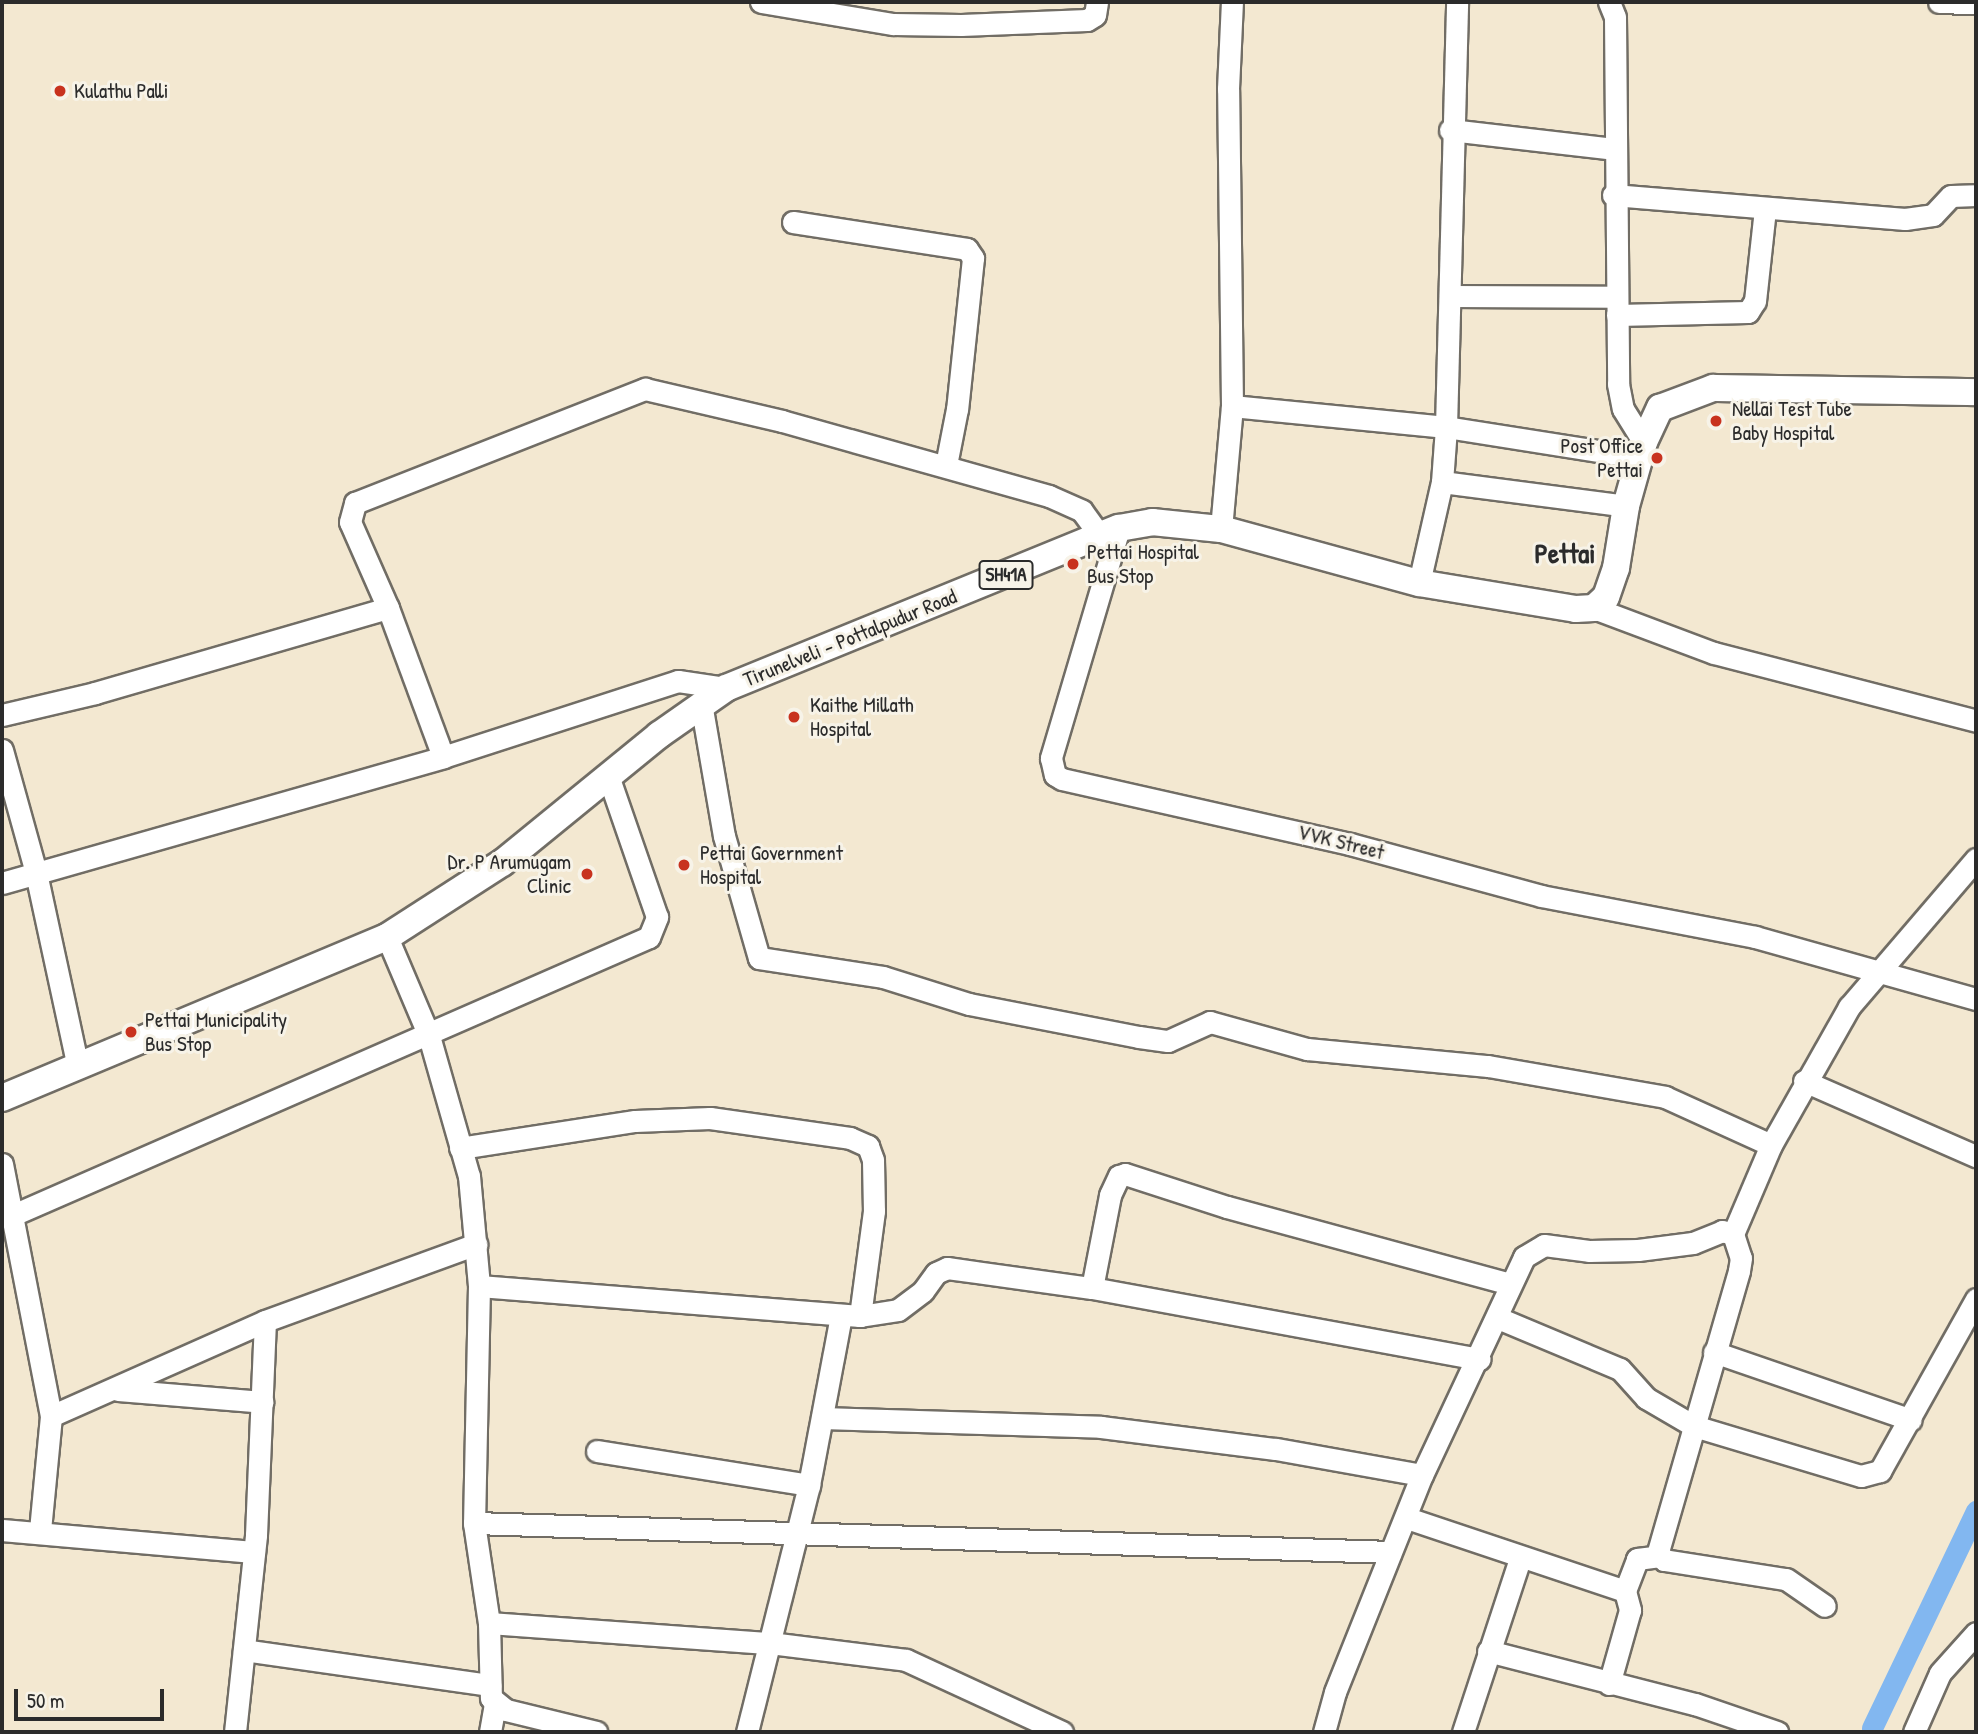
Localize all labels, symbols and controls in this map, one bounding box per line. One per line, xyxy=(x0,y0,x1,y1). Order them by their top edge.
place label: Kulathu Palli xyxy=(74,78,169,104)
marker: Kulathu Palli xyxy=(52,83,68,99)
place label: Nellai Test Tube Baby Hospital xyxy=(1732,396,1852,446)
marker: Nellai Test Tube Baby Hospital xyxy=(1706,411,1726,431)
place label: Post Office Pettai xyxy=(1560,433,1643,483)
marker: Post Office Pettai xyxy=(1649,450,1665,466)
district label: Pettai xyxy=(1534,536,1596,570)
place label: Pettai Hospital Bus Stop xyxy=(1087,539,1199,589)
marker: Pettai Hospital Bus Stop xyxy=(1065,556,1081,572)
road number: SH41A xyxy=(978,560,1034,590)
street label: Tirunelveli - Pottalpudur Road xyxy=(740,584,960,692)
place label: Kaithe Millath Hospital xyxy=(810,692,914,742)
marker: Kaithe Millath Hospital xyxy=(784,707,804,727)
street label: VVK Street xyxy=(1295,819,1387,865)
place label: Pettai Government Hospital xyxy=(700,840,843,890)
place label: Dr. P Arumugam Clinic xyxy=(447,849,571,899)
marker: Pettai Government Hospital xyxy=(674,855,694,875)
marker: Dr. P Arumugam Clinic xyxy=(577,864,597,884)
place label: Pettai Municipality Bus Stop xyxy=(145,1007,287,1057)
marker: Pettai Municipality Bus Stop xyxy=(123,1024,139,1040)
scale bar xyxy=(18,1674,168,1718)
text: 50 m xyxy=(27,1686,64,1715)

